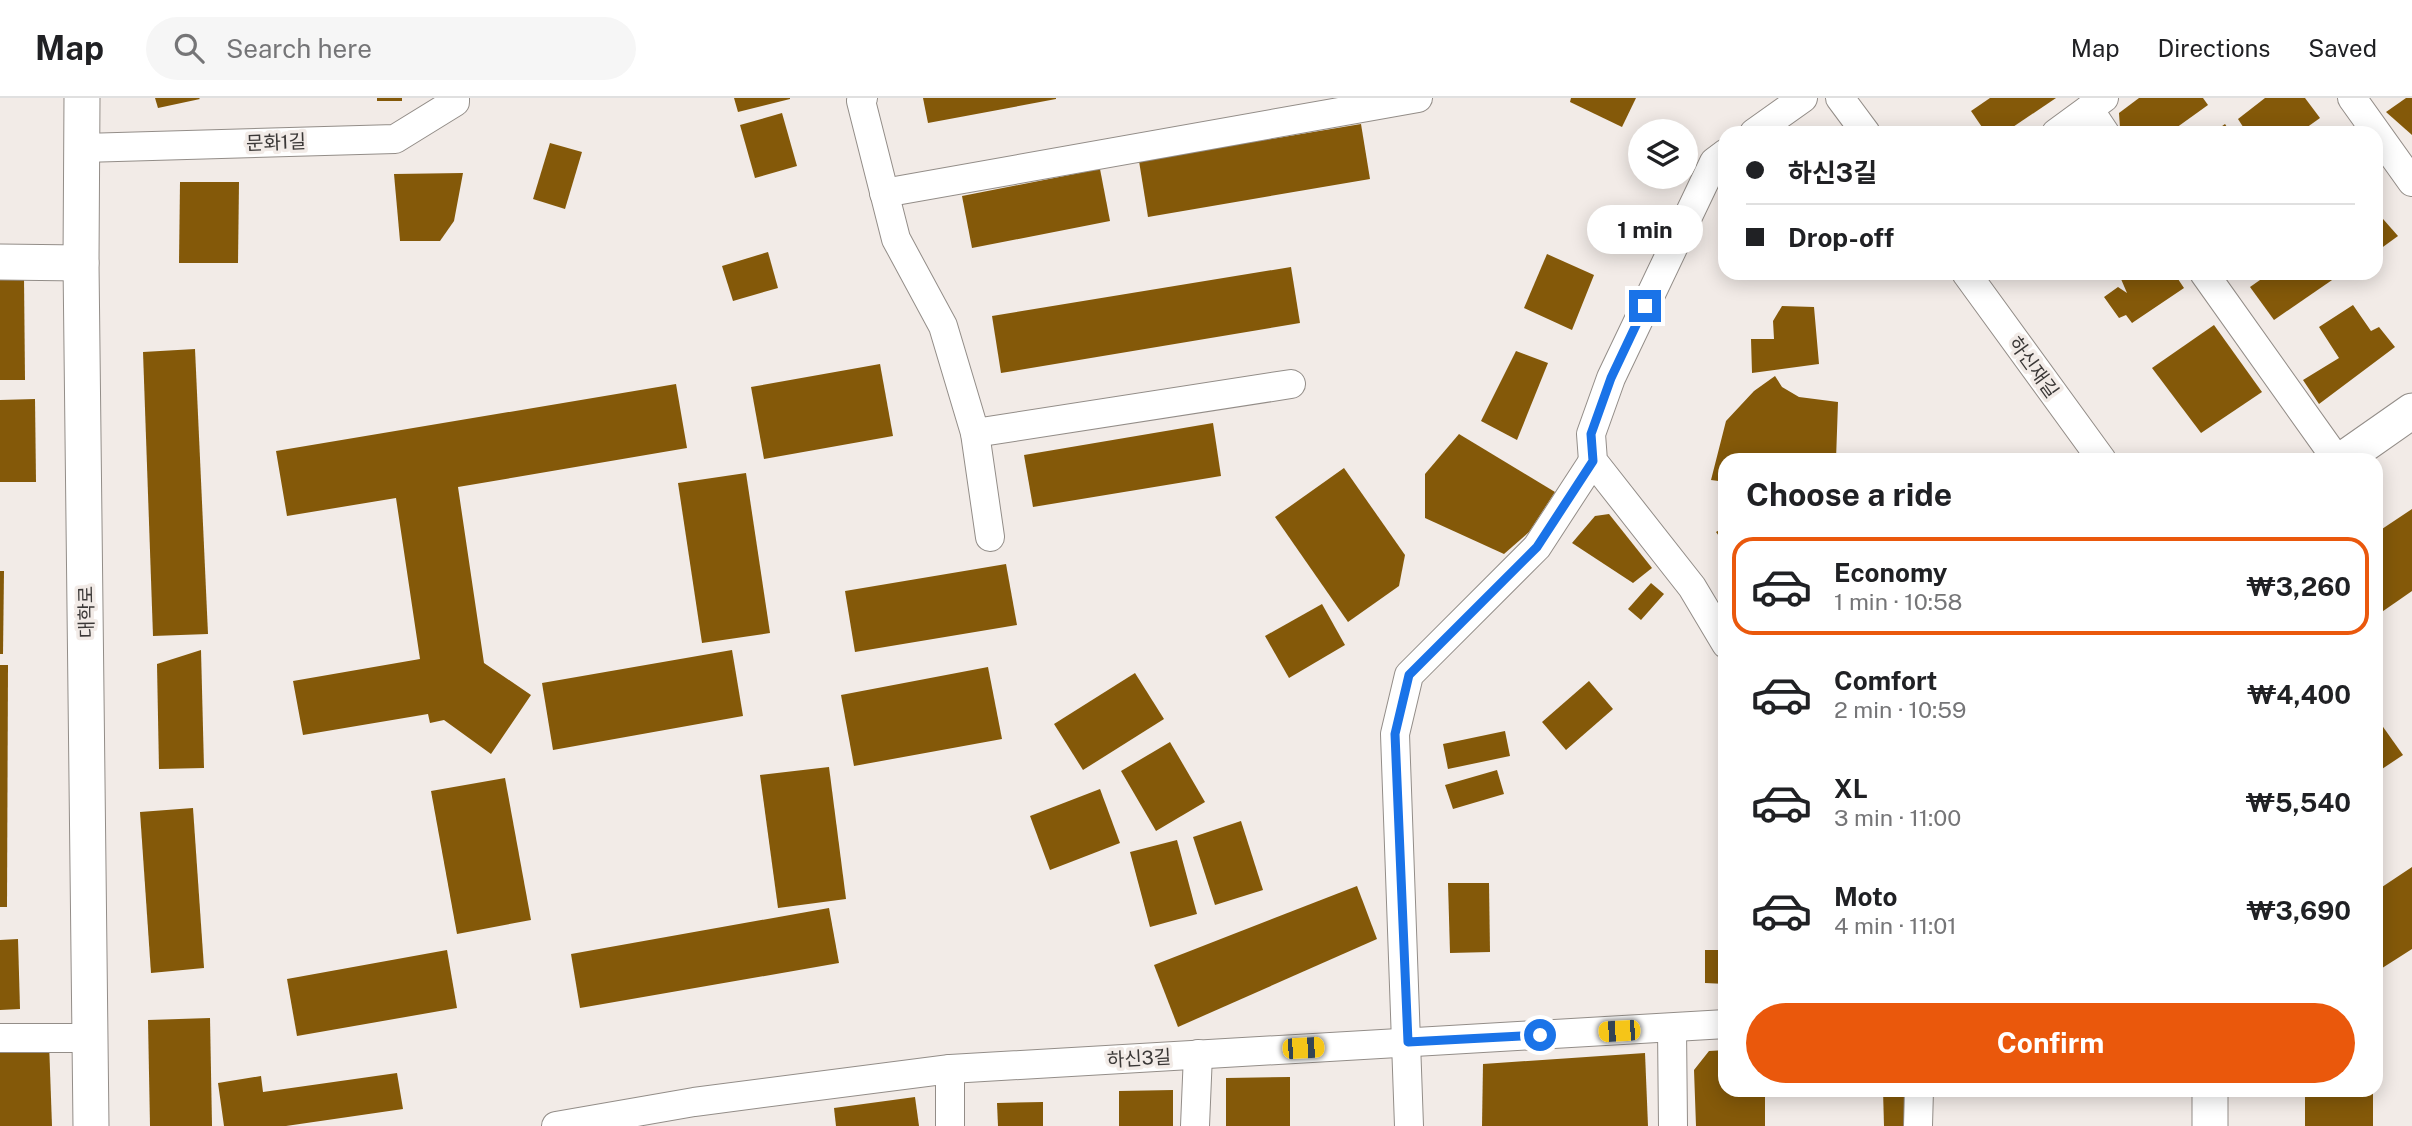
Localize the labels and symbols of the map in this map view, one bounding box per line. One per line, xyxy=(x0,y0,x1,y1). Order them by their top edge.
street label: 문화1길 xyxy=(246,130,306,154)
callout: 1 min xyxy=(1587,204,1703,254)
route end xyxy=(1629,290,1661,322)
street label: 하신재길 xyxy=(2005,332,2063,402)
street label: 대학로 xyxy=(75,586,97,638)
route start xyxy=(1524,1019,1556,1051)
car xyxy=(1598,1019,1641,1043)
car xyxy=(1282,1036,1325,1060)
street label: 하신3길 xyxy=(1106,1045,1172,1071)

